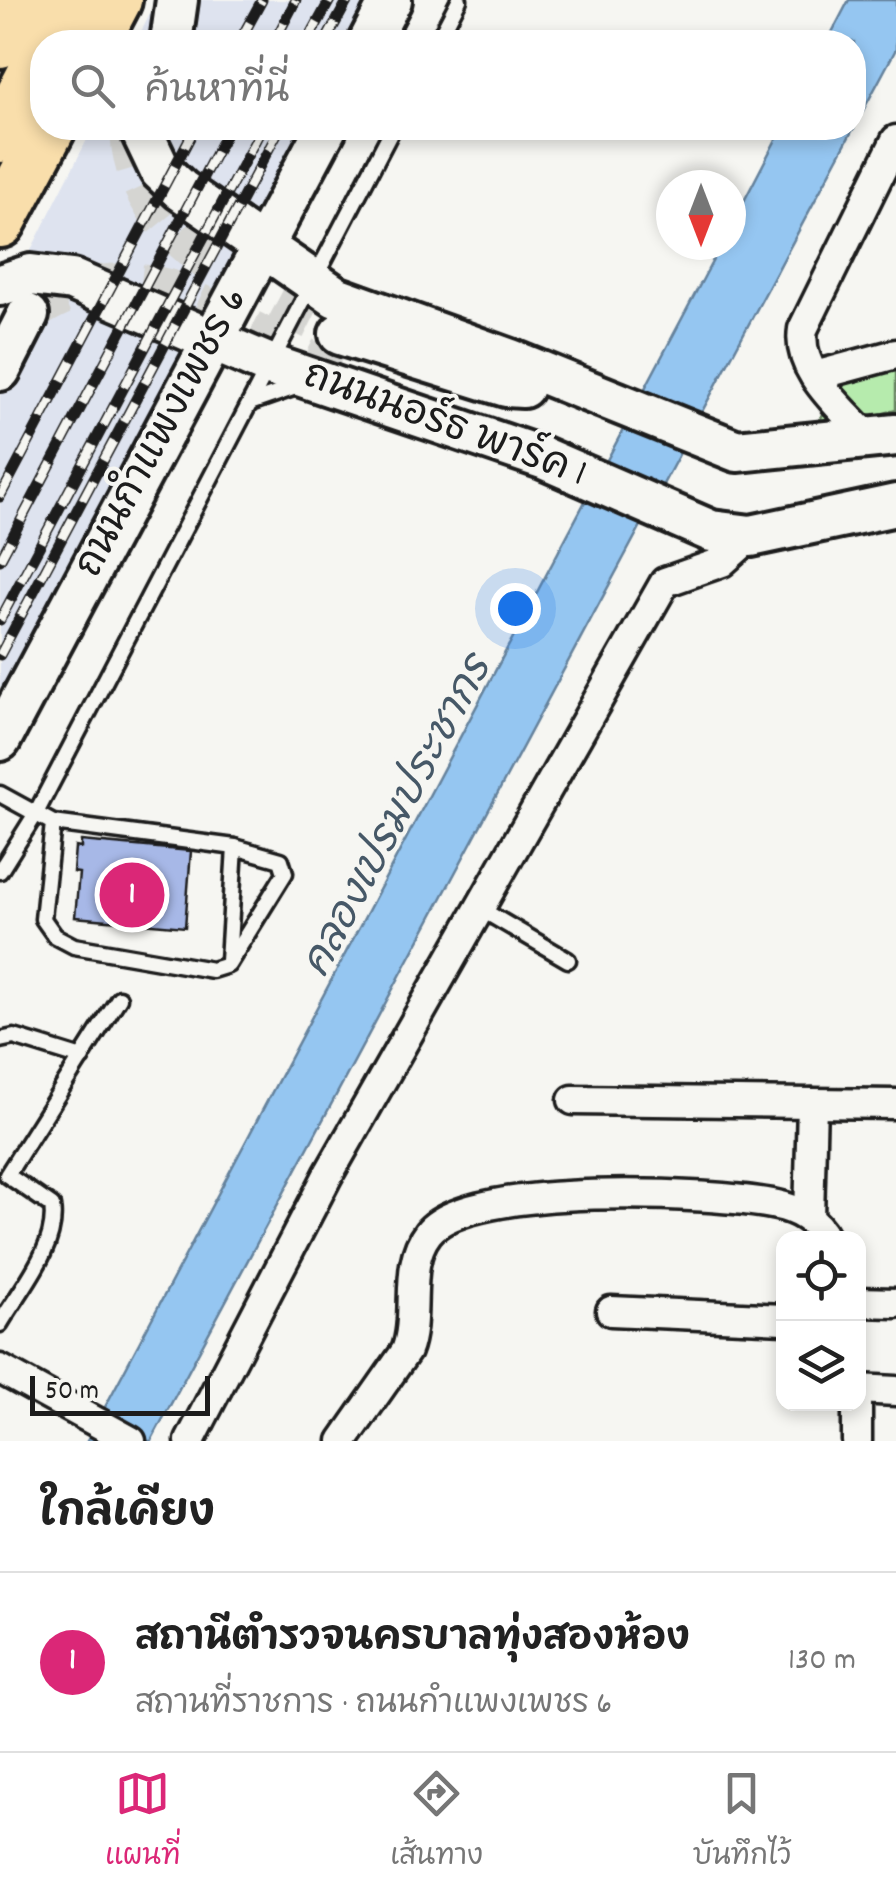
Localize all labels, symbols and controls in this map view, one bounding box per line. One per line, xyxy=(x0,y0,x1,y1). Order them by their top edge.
search box xyxy=(30,30,866,140)
icon: search xyxy=(65,58,120,113)
text: ค้นหาที่นี่ xyxy=(145,66,289,121)
north arrow xyxy=(656,170,746,260)
street label: ถนนกำแพงเพชร 6 xyxy=(61,278,264,589)
street label: ถนนนอร์ธ พาร์ค 1 xyxy=(294,346,595,505)
your location xyxy=(490,583,541,634)
water label: คลองเปรมประชากร xyxy=(290,643,512,989)
pin: 1 xyxy=(100,858,164,932)
map controls xyxy=(776,1231,866,1411)
button: locate xyxy=(776,1231,866,1321)
button: layers xyxy=(776,1321,866,1411)
scale bar xyxy=(30,1371,210,1416)
text: 50 m xyxy=(45,1373,99,1413)
text: ใกล้เคียง xyxy=(40,1486,215,1546)
text: สถานีตำรวจนครบาลทุ่งสองห้อง xyxy=(135,1613,690,1668)
text: 1 xyxy=(69,1639,76,1685)
text: 130 m xyxy=(788,1639,856,1685)
text: สถานที่ราชการ · ถนนกำแพงเพชร 6 xyxy=(135,1683,612,1729)
tab: แผนที่ xyxy=(105,1766,180,1879)
tab: เส้นทาง xyxy=(390,1766,483,1879)
tab: บันทึกไว้ xyxy=(693,1766,791,1879)

